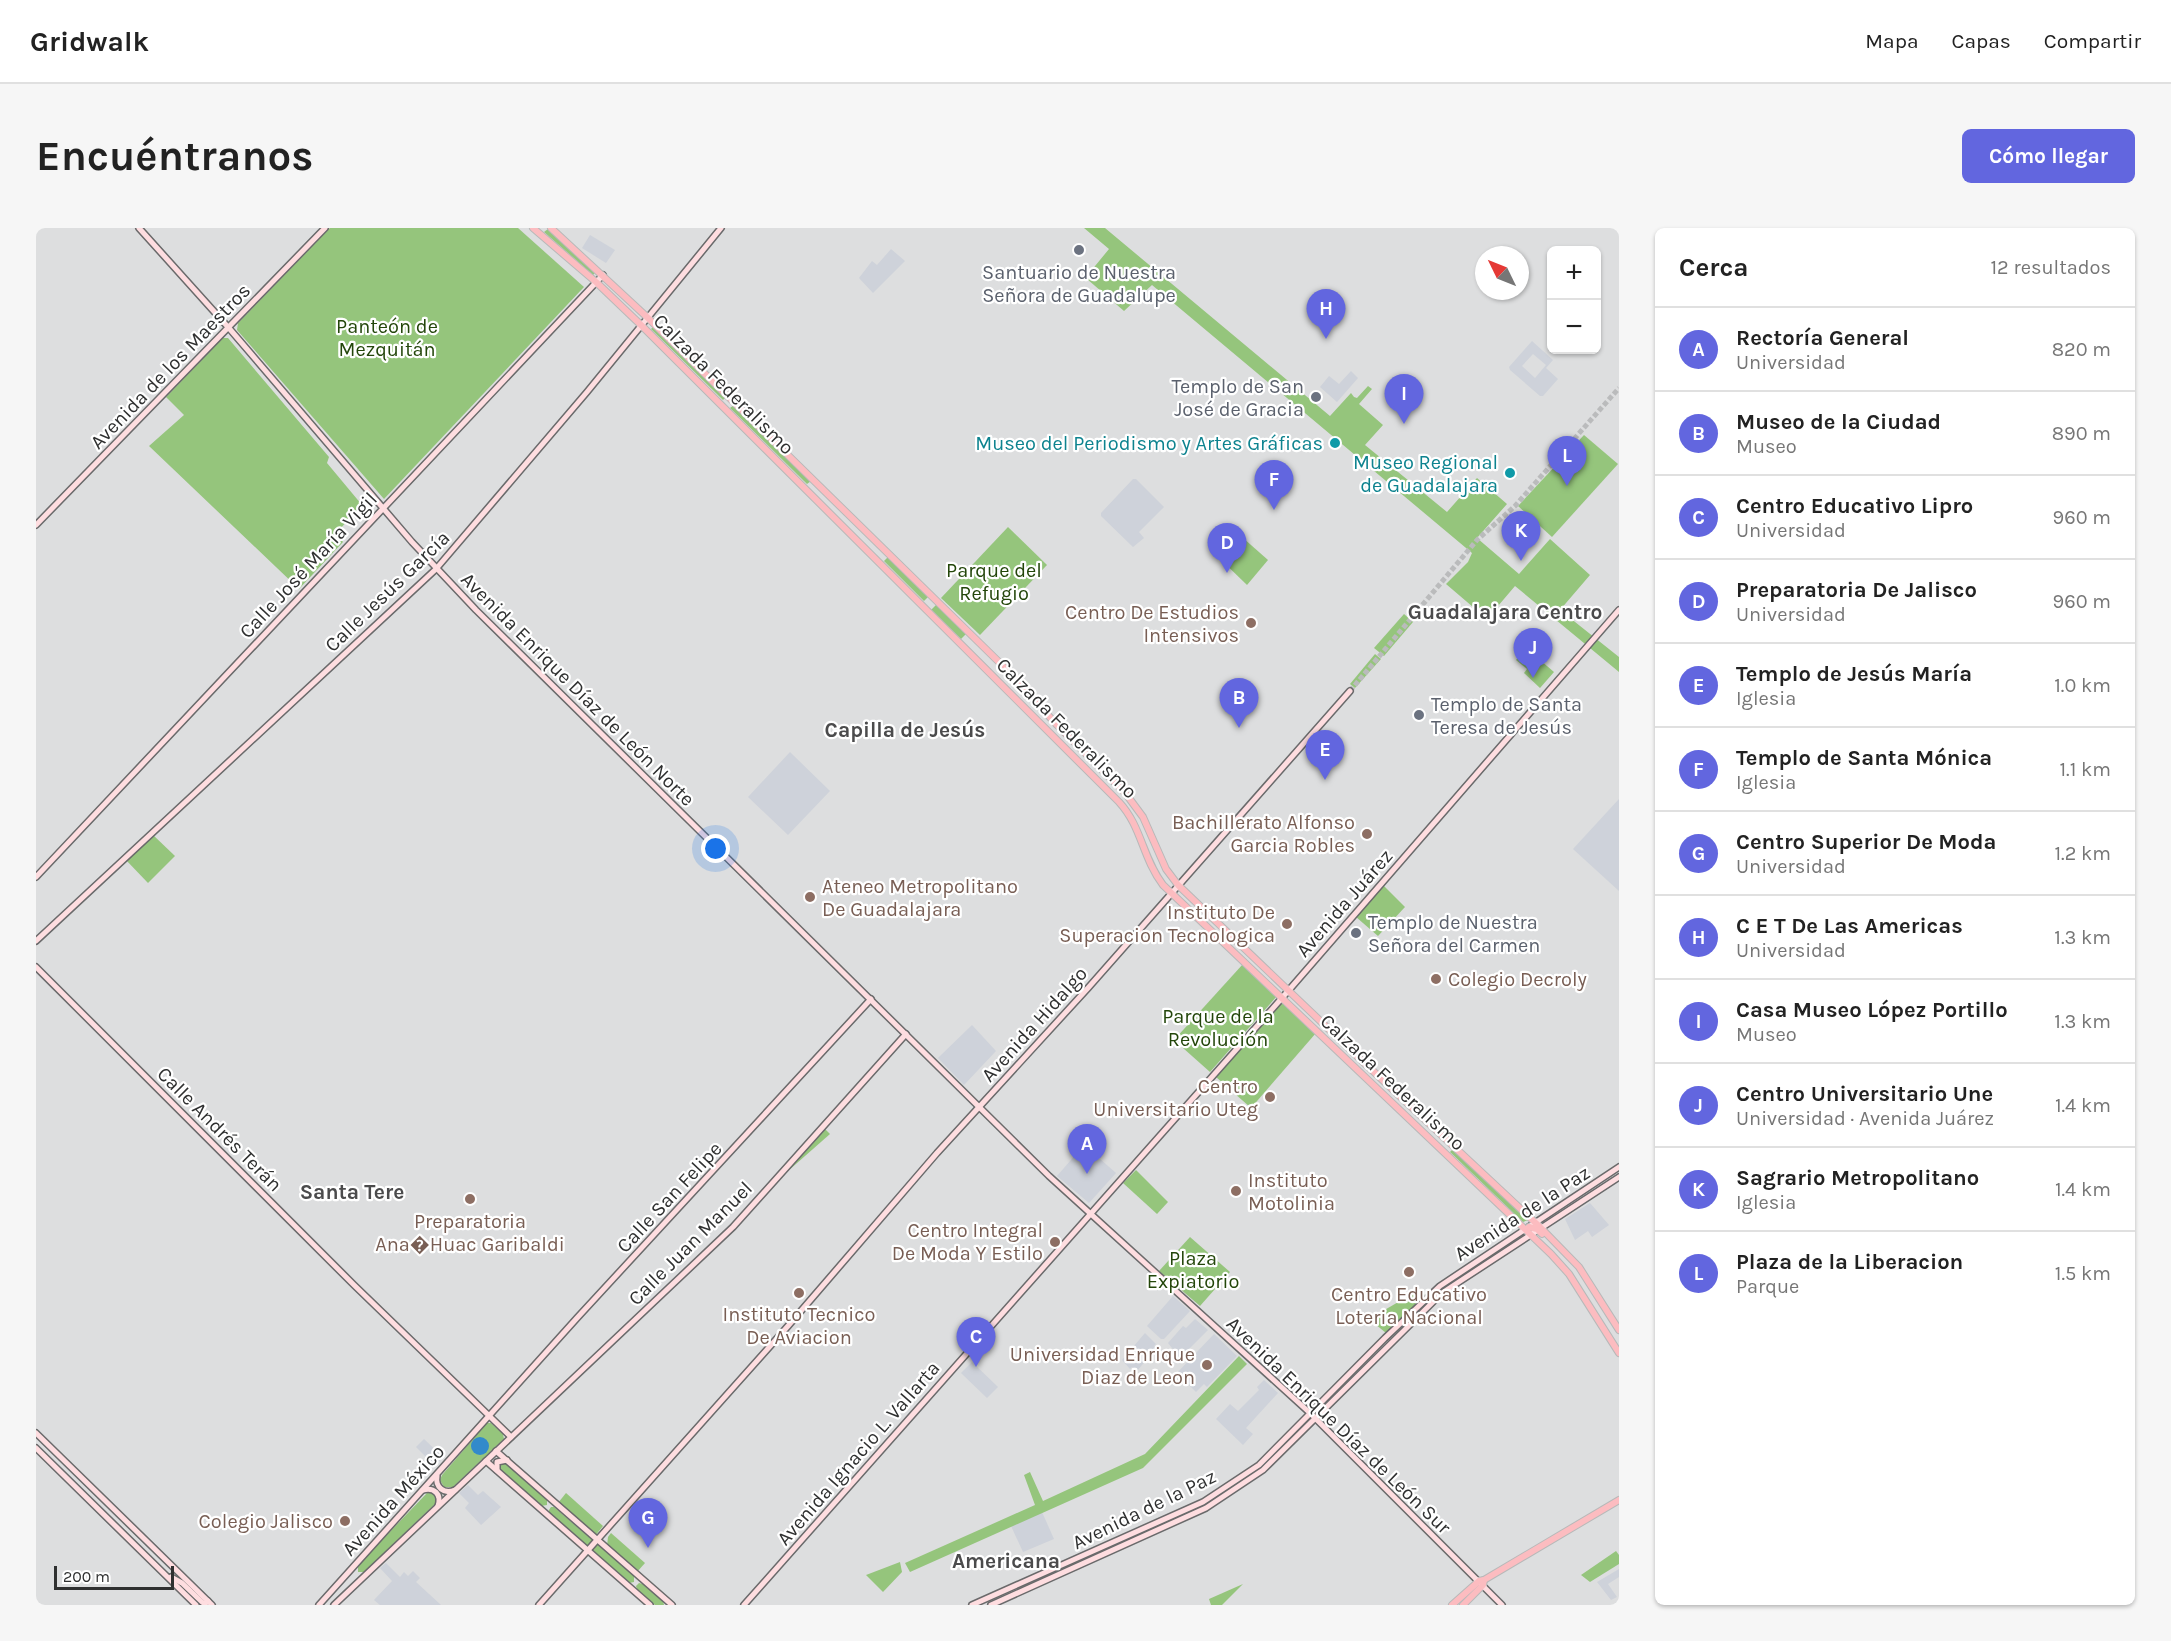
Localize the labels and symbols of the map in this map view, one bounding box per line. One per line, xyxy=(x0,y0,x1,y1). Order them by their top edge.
marker: Santuario de Nuestra Señora de Guadalupe xyxy=(1072,243,1086,257)
north arrow xyxy=(1475,246,1529,300)
place label: Santuario de Nuestra Señora de Guadalupe xyxy=(982,261,1176,307)
street label: Avenida de los Maestros xyxy=(85,279,255,454)
pin: H xyxy=(1306,290,1346,339)
street label: Calzada Federalismo xyxy=(649,309,799,459)
park label: Panteón de Mezquitán xyxy=(336,315,438,361)
pin: I xyxy=(1384,374,1424,424)
place label: Templo de San José de Gracia xyxy=(1172,375,1304,421)
marker: Templo de San José de Gracia xyxy=(1309,390,1323,404)
place label: Museo del Periodismo y Artes Gráficas xyxy=(975,432,1323,455)
marker: Museo del Periodismo y Artes Gráficas xyxy=(1328,436,1342,450)
pin: L xyxy=(1548,436,1586,486)
place label: Museo Regional de Guadalajara xyxy=(1353,451,1498,497)
pin: F xyxy=(1254,460,1294,510)
marker: Museo Regional de Guadalajara xyxy=(1503,466,1517,480)
street label: Calle José María Vigil xyxy=(235,488,382,643)
pin: K xyxy=(1502,512,1540,561)
pin: D xyxy=(1208,524,1246,573)
street label: Calle Jesús García xyxy=(320,526,454,657)
park label: Parque del Refugio xyxy=(946,559,1042,605)
street label: Avenida Enrique Díaz de León Norte xyxy=(456,568,699,811)
district label: Guadalajara Centro xyxy=(1408,600,1602,624)
place label: Centro De Estudios Intensivos xyxy=(1065,601,1239,647)
marker: Centro De Estudios Intensivos xyxy=(1244,616,1258,630)
pin: J xyxy=(1514,628,1552,678)
street label: Calzada Federalismo xyxy=(992,653,1142,803)
pin: B xyxy=(1220,678,1258,728)
place label: Templo de Santa Teresa de Jesús xyxy=(1431,693,1582,739)
marker: Templo de Santa Teresa de Jesús xyxy=(1412,708,1426,722)
district label: Capilla de Jesús xyxy=(825,718,985,742)
pin: E xyxy=(1306,730,1344,780)
place label: Bachillerato Alfonso Garcia Robles xyxy=(1172,811,1355,857)
marker: Bachillerato Alfonso Garcia Robles xyxy=(1360,827,1374,841)
your location xyxy=(701,834,730,863)
street label: Avenida Juárez xyxy=(1291,845,1397,962)
place label: Ateneo Metropolitano De Guadalajara xyxy=(822,875,1018,921)
marker: Ateneo Metropolitano De Guadalajara xyxy=(803,890,817,904)
place label: Instituto De Superacion Tecnologica xyxy=(1059,901,1275,947)
place label: Templo de Nuestra Señora del Carmen xyxy=(1368,911,1540,957)
marker: Instituto De Superacion Tecnologica xyxy=(1280,917,1294,931)
marker: Templo de Nuestra Señora del Carmen xyxy=(1349,926,1363,940)
street label: Avenida Hidalgo xyxy=(977,962,1092,1087)
place label: Colegio Decroly xyxy=(1448,968,1587,991)
marker: Colegio Decroly xyxy=(1429,972,1443,986)
park label: Parque de la Revolución xyxy=(1162,1005,1274,1051)
street label: Calzada Federalismo xyxy=(1316,1009,1470,1155)
street label: Calle Andrés Terán xyxy=(153,1062,287,1196)
place label: Centro Universitario Uteg xyxy=(1093,1075,1258,1121)
marker: Centro Universitario Uteg xyxy=(1263,1090,1277,1104)
pin: A xyxy=(1068,1124,1106,1174)
street label: Calle San Felipe xyxy=(612,1137,727,1258)
street label: Avenida de la Paz xyxy=(1450,1161,1594,1266)
place label: Instituto Motolinia xyxy=(1248,1169,1335,1215)
street label: Calle Juan Manuel xyxy=(624,1177,757,1310)
district label: Santa Tere xyxy=(300,1180,404,1204)
marker: Instituto Motolinia xyxy=(1229,1184,1243,1198)
marker: Preparatoria Ana�Huac Garibaldi xyxy=(463,1192,477,1206)
place label: Preparatoria Ana�Huac Garibaldi xyxy=(375,1210,565,1256)
place label: Centro Integral De Moda Y Estilo xyxy=(892,1219,1043,1265)
marker: Centro Integral De Moda Y Estilo xyxy=(1048,1235,1062,1249)
park label: Plaza Expiatorio xyxy=(1147,1247,1239,1293)
marker: Centro Educativo Loteria Nacional xyxy=(1402,1265,1416,1279)
place label: Centro Educativo Loteria Nacional xyxy=(1331,1283,1487,1329)
marker: Instituto Tecnico De Aviacion xyxy=(792,1286,806,1300)
place label: Instituto Tecnico De Aviacion xyxy=(723,1303,875,1349)
street label: Avenida Enrique Díaz de León Sur xyxy=(1222,1312,1456,1539)
pin: C xyxy=(956,1318,996,1367)
place label: Universidad Enrique Diaz de Leon xyxy=(1010,1343,1195,1389)
street label: Avenida Ignacio L. Vallarta xyxy=(772,1357,945,1550)
marker: Universidad Enrique Diaz de Leon xyxy=(1200,1358,1214,1372)
street label: Avenida México xyxy=(337,1440,449,1561)
street label: Avenida de la Paz xyxy=(1069,1465,1220,1554)
pin: G xyxy=(628,1498,668,1548)
place label: Colegio Jalisco xyxy=(199,1510,333,1533)
marker: Colegio Jalisco xyxy=(338,1514,352,1528)
district label: Americana xyxy=(952,1549,1060,1573)
scale bar xyxy=(54,1563,174,1590)

